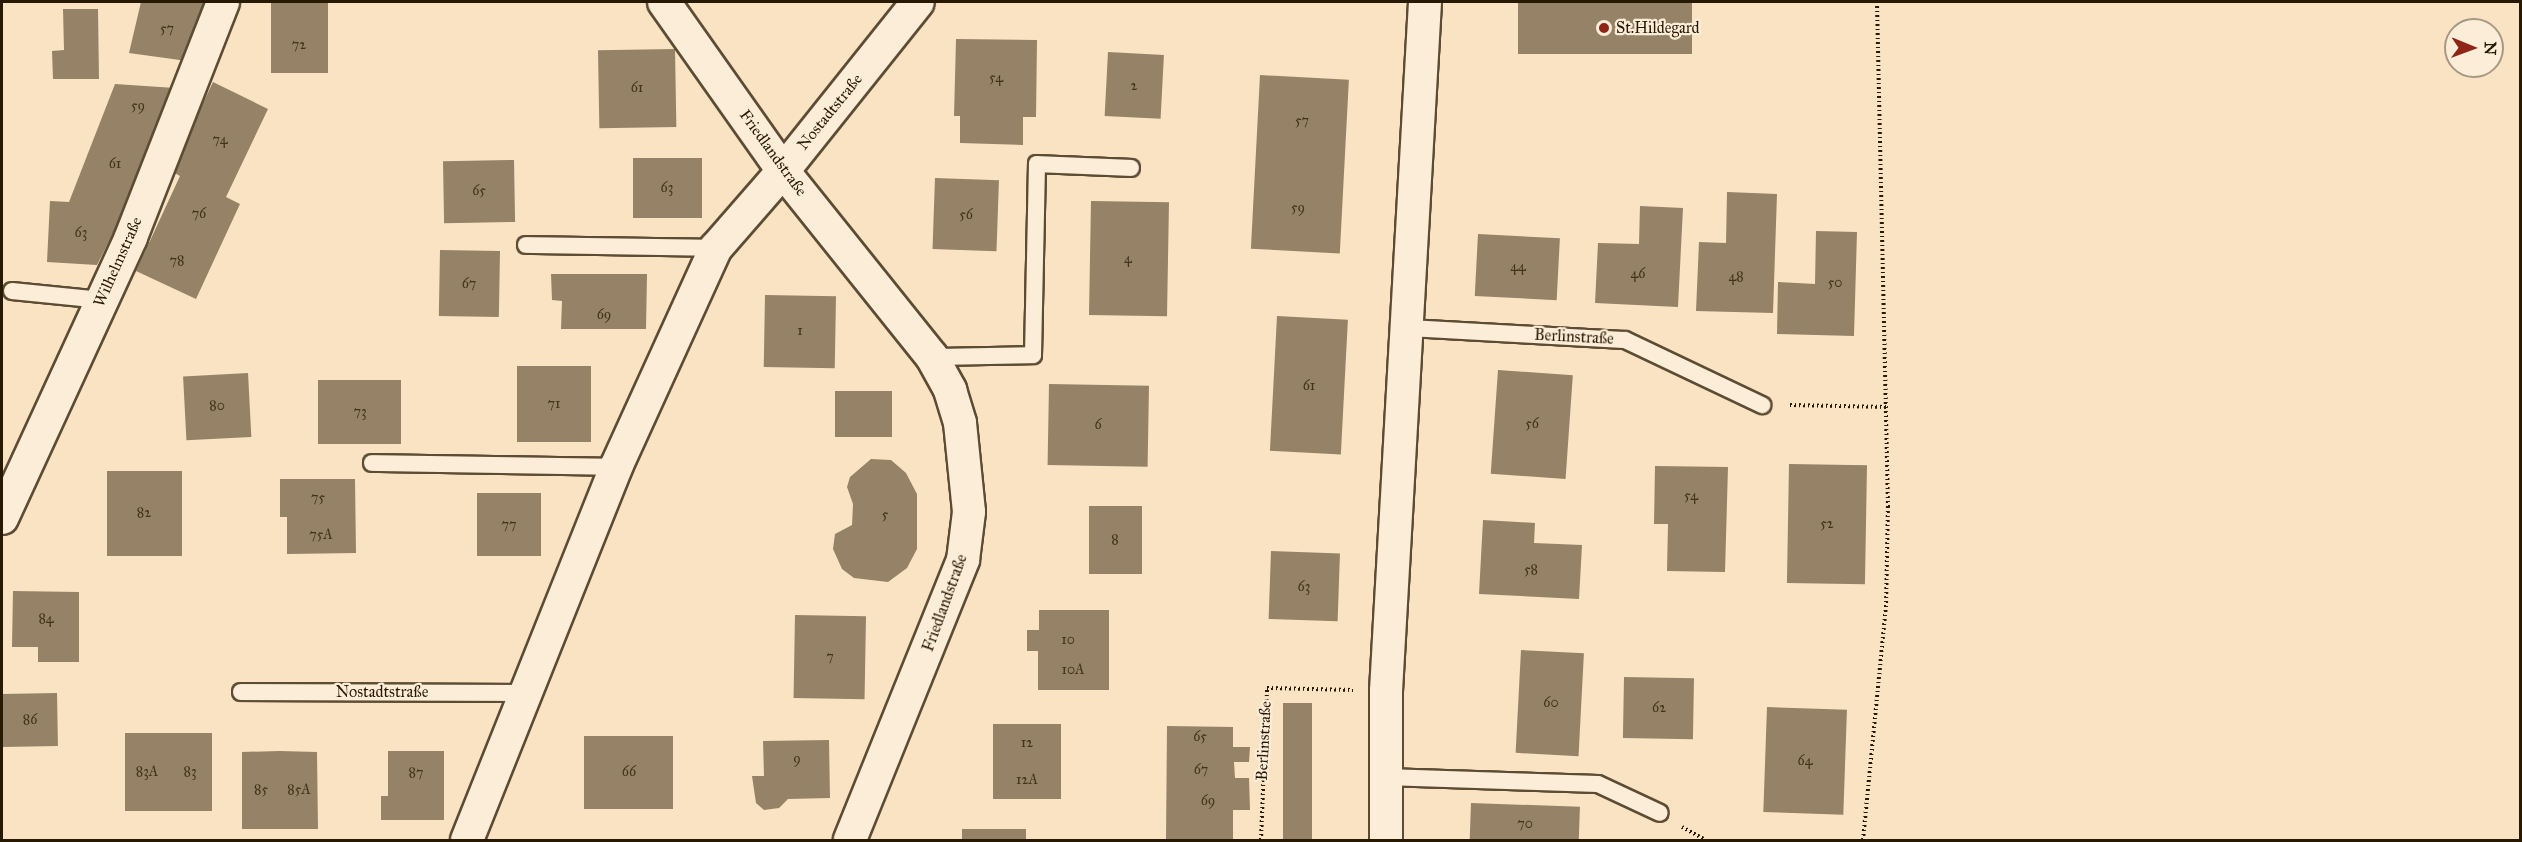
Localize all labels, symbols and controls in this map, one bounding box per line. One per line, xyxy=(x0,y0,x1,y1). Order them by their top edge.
place label: St.Hildegard xyxy=(1616,18,1700,38)
north arrow xyxy=(2444,18,2504,78)
house number: 57 xyxy=(160,21,174,37)
marker: St.Hildegard xyxy=(1597,21,1611,35)
house number: 72 xyxy=(292,37,306,53)
text: N xyxy=(2481,41,2500,55)
street label: Nostadtstraße xyxy=(793,70,867,154)
house number: 54 xyxy=(989,70,1003,86)
house number: 2 xyxy=(1131,78,1137,94)
house number: 61 xyxy=(631,80,643,96)
house number: 59 xyxy=(131,98,145,114)
street label: Friedlandstraße xyxy=(735,106,811,200)
house number: 57 xyxy=(1295,113,1309,129)
house number: 74 xyxy=(213,132,227,148)
house number: 61 xyxy=(109,156,121,172)
house number: 63 xyxy=(661,180,673,196)
house number: 65 xyxy=(472,183,486,199)
house number: 59 xyxy=(1291,200,1305,216)
house number: 76 xyxy=(192,206,206,222)
house number: 56 xyxy=(959,207,973,223)
street label: Wilhelmstraße xyxy=(90,214,146,310)
house number: 63 xyxy=(75,225,87,241)
house number: 4 xyxy=(1124,251,1132,267)
house number: 78 xyxy=(170,253,184,269)
house number: 44 xyxy=(1510,259,1526,275)
house number: 46 xyxy=(1631,266,1645,282)
house number: 48 xyxy=(1728,269,1744,285)
house number: 50 xyxy=(1828,275,1842,291)
house number: 67 xyxy=(462,276,476,292)
house number: 69 xyxy=(597,307,611,323)
house number: 1 xyxy=(797,323,803,339)
street label: Berlinstraße xyxy=(1534,325,1614,349)
house number: 61 xyxy=(1303,378,1315,394)
house number: 71 xyxy=(547,396,561,412)
house number: 80 xyxy=(209,398,225,414)
house number: 73 xyxy=(353,404,367,420)
house number: 56 xyxy=(1525,416,1539,432)
house number: 6 xyxy=(1094,417,1102,433)
house number: 54 xyxy=(1684,488,1698,504)
house number: 75 xyxy=(311,490,325,506)
house number: 82 xyxy=(137,505,151,521)
house number: 5 xyxy=(882,507,888,523)
house number: 52 xyxy=(1820,516,1834,532)
house number: 77 xyxy=(502,517,516,533)
house number: 75A xyxy=(309,527,333,543)
house number: 8 xyxy=(1111,532,1119,548)
street label: Friedlandstraße xyxy=(919,552,971,654)
house number: 58 xyxy=(1524,562,1538,578)
house number: 63 xyxy=(1298,579,1310,595)
house number: 84 xyxy=(38,611,54,627)
house number: 10 xyxy=(1061,632,1075,648)
house number: 7 xyxy=(826,649,834,665)
house number: 10A xyxy=(1061,662,1085,678)
street label: Nostadtstraße xyxy=(336,682,428,702)
house number: 60 xyxy=(1543,695,1559,711)
house number: 62 xyxy=(1652,700,1666,716)
street label: Berlinstraße xyxy=(1252,701,1276,781)
house number: 86 xyxy=(23,712,37,728)
house number: 65 xyxy=(1193,729,1207,745)
house number: 12 xyxy=(1021,735,1033,751)
house number: 9 xyxy=(793,751,801,767)
house number: 64 xyxy=(1798,753,1812,769)
house number: 67 xyxy=(1194,762,1208,778)
house number: 83A xyxy=(136,764,158,780)
house number: 83 xyxy=(183,764,197,780)
house number: 66 xyxy=(622,764,636,780)
house number: 87 xyxy=(409,765,423,781)
house number: 12A xyxy=(1016,772,1038,788)
house number: 85 xyxy=(254,782,268,798)
house number: 85A xyxy=(287,782,311,798)
house number: 69 xyxy=(1201,793,1215,809)
house number: 70 xyxy=(1517,816,1533,832)

